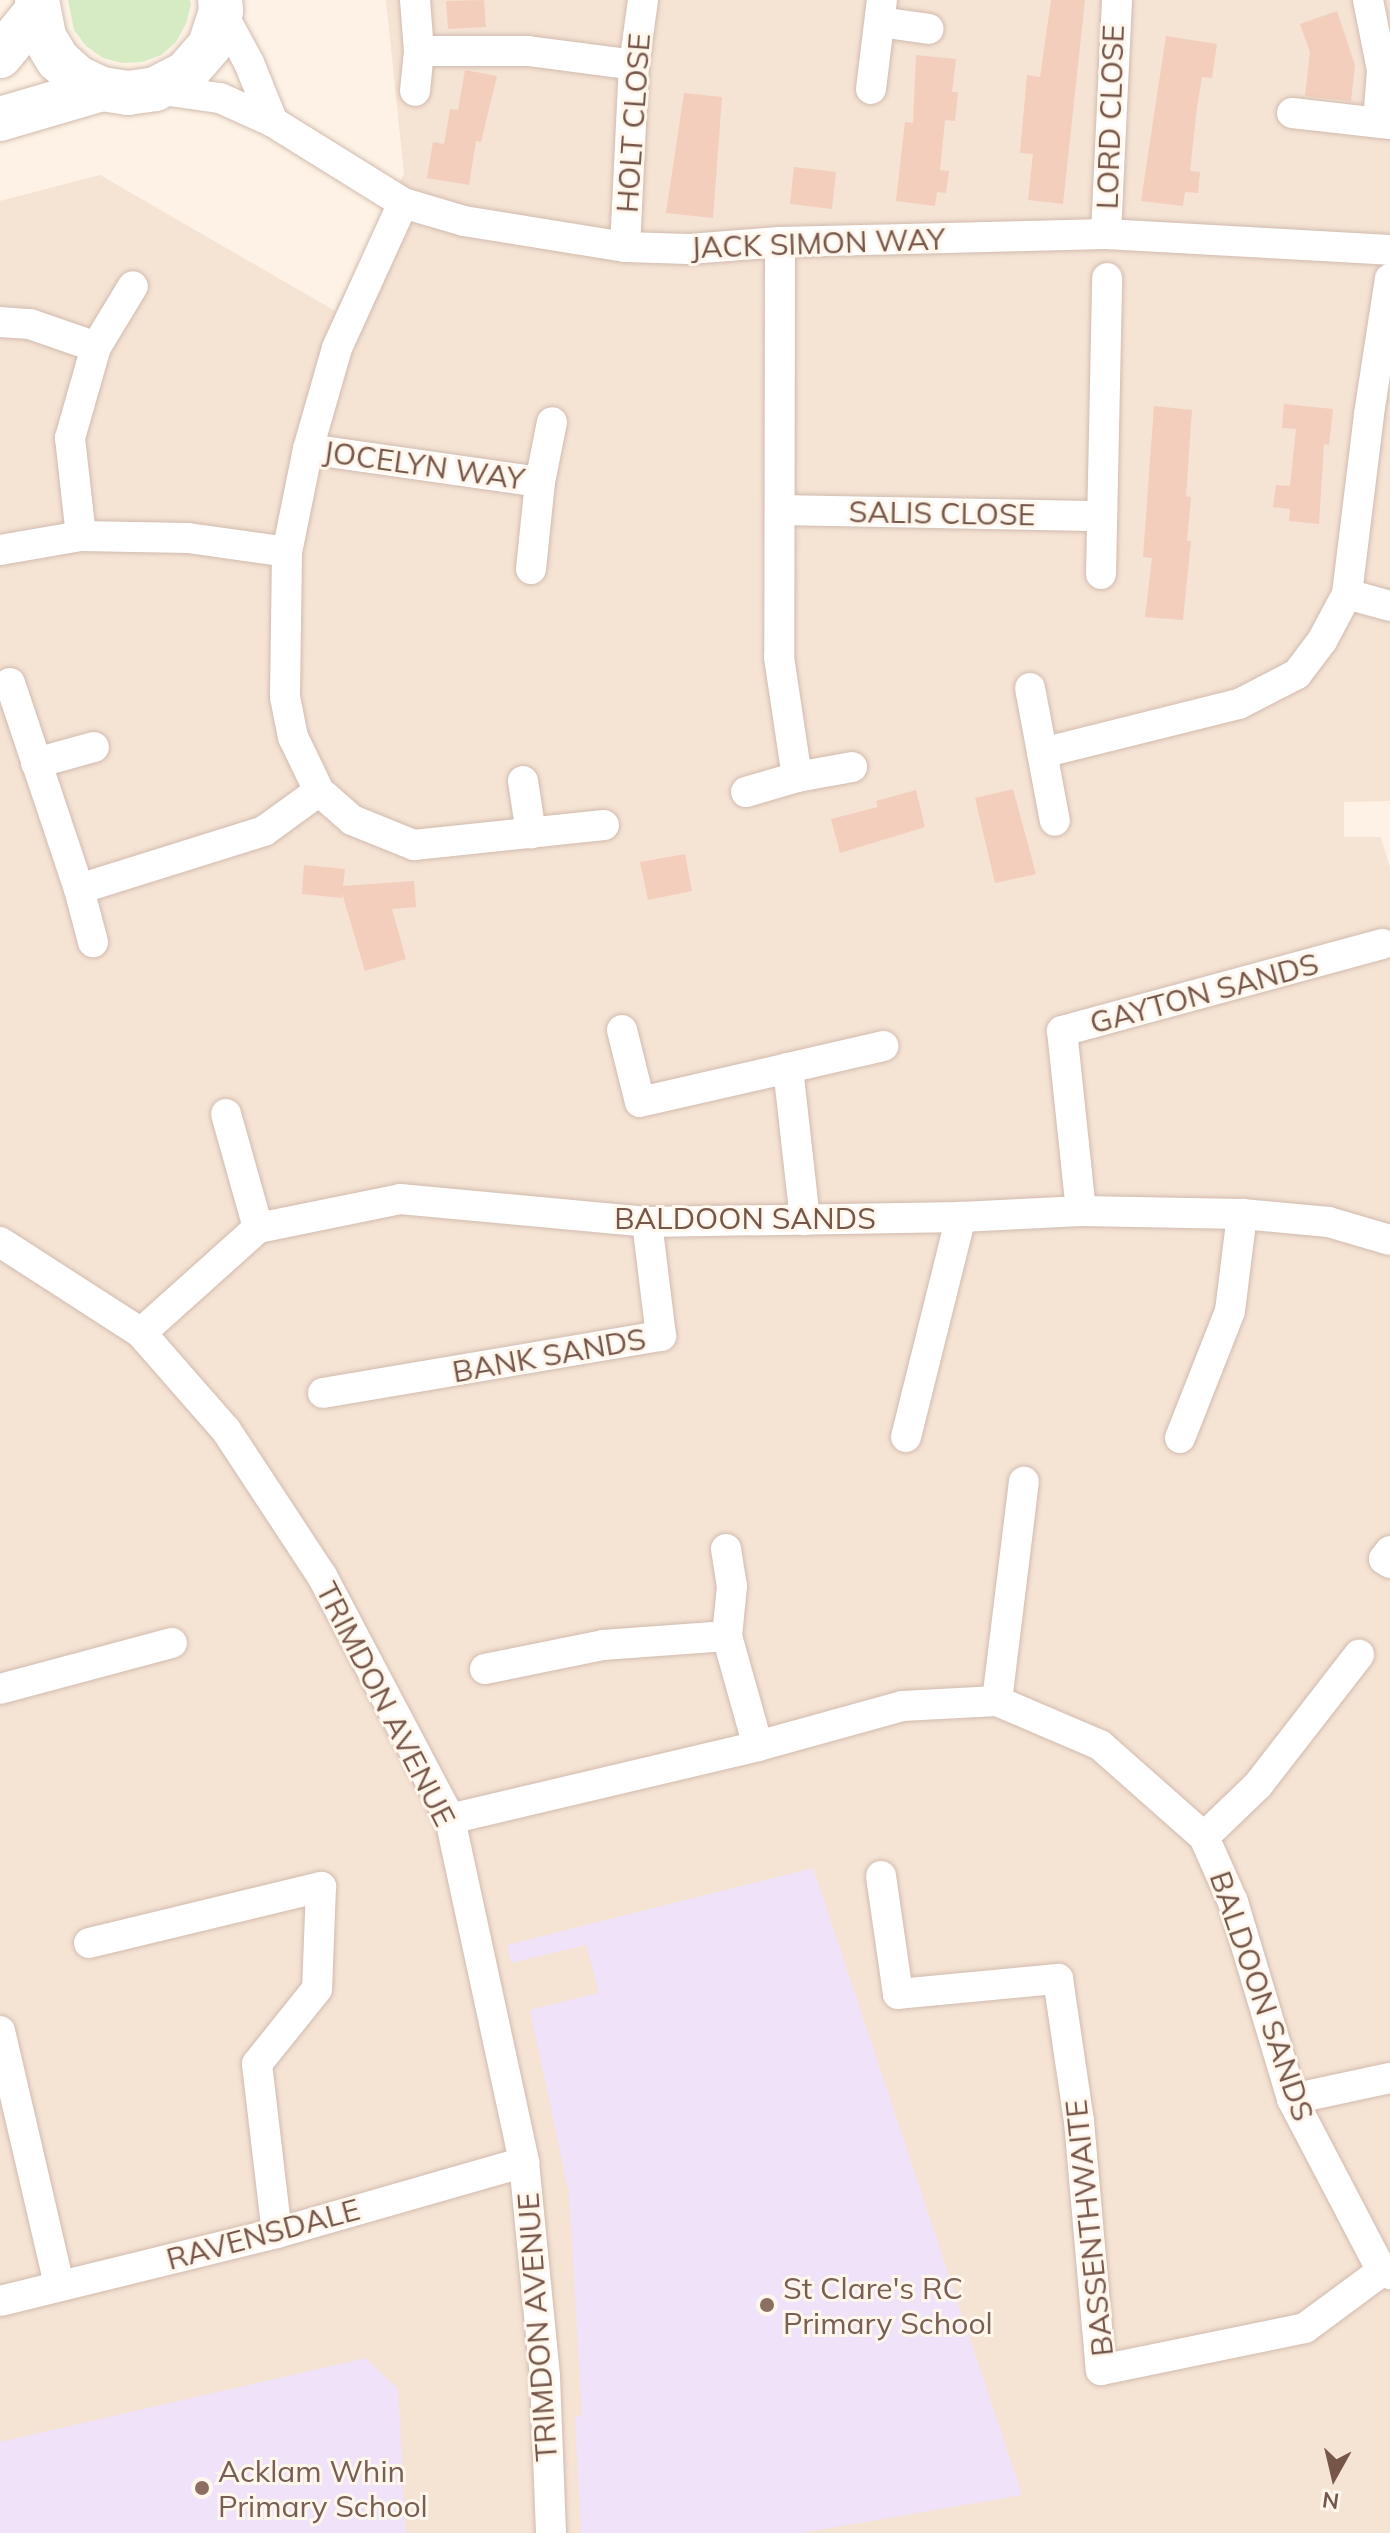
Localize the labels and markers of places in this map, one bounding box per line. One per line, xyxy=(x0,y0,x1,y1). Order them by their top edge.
place label: St Clare's RC Primary School xyxy=(783,2270,993,2340)
marker: St Clare's RC Primary School xyxy=(758,2296,776,2314)
place label: Acklam Whin Primary School xyxy=(218,2453,428,2524)
marker: Acklam Whin Primary School xyxy=(193,2479,211,2497)

